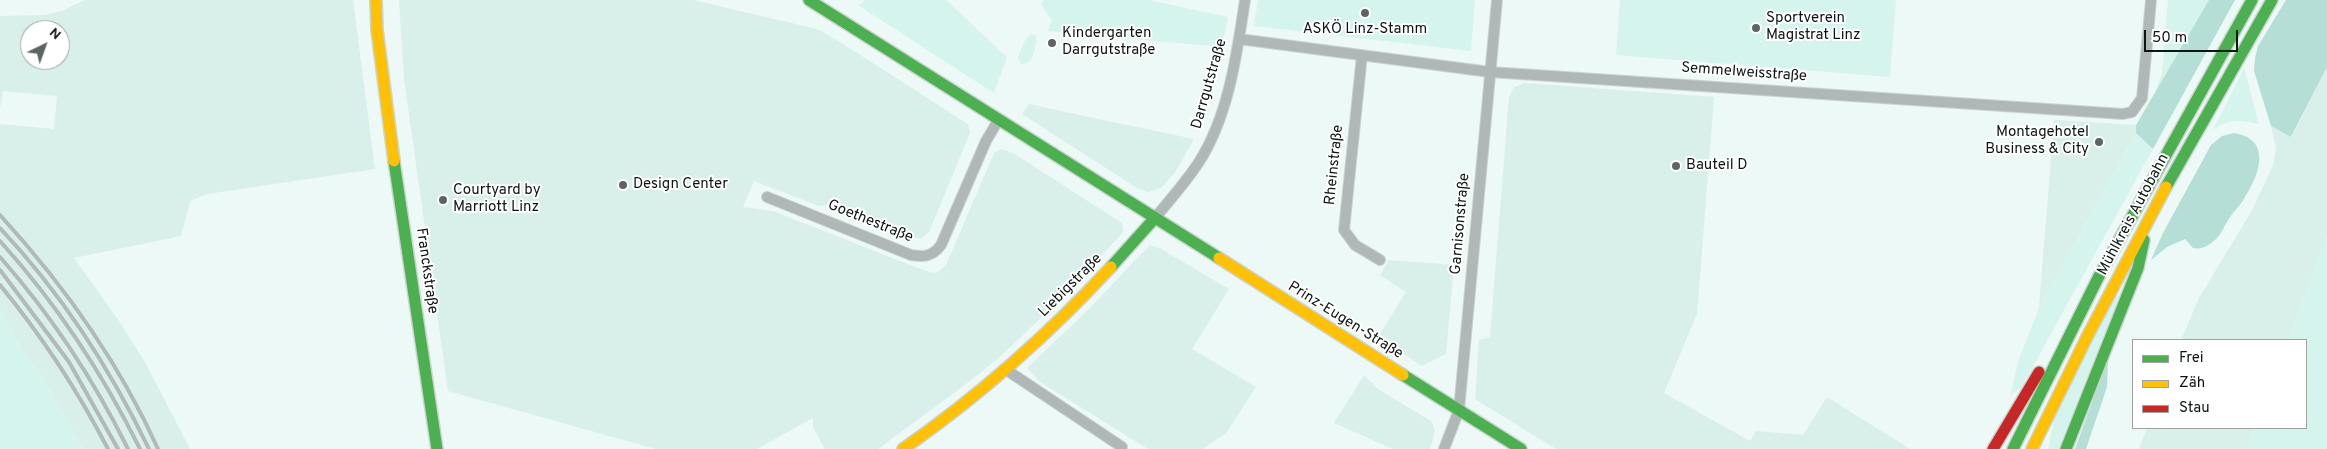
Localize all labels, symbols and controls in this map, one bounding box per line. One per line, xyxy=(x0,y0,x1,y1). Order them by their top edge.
marker: ASKÖ Linz-Stamm xyxy=(1359,7,1371,19)
place label: Sportverein Magistrat Linz xyxy=(1766,10,1861,45)
north arrow xyxy=(20,20,70,70)
scale bar xyxy=(2147,20,2241,52)
place label: ASKÖ Linz-Stamm xyxy=(1303,21,1427,39)
marker: Sportverein Magistrat Linz xyxy=(1750,22,1762,34)
text: N xyxy=(45,25,64,44)
place label: Kindergarten Darrgutstraße xyxy=(1062,25,1155,60)
text: 50 m xyxy=(2152,29,2187,48)
marker: Kindergarten Darrgutstraße xyxy=(1046,37,1058,49)
street label: Darrgutstraße xyxy=(1188,37,1232,131)
street label: Semmelweisstraße xyxy=(1681,60,1807,86)
street label: Rheinstraße xyxy=(1322,124,1348,206)
place label: Montagehotel Business & City xyxy=(1985,124,2089,159)
marker: Montagehotel Business & City xyxy=(2093,136,2105,148)
street label: Mühlkreis Autobahn xyxy=(2094,151,2174,279)
place label: Bauteil D xyxy=(1686,157,1747,175)
marker: Bauteil D xyxy=(1670,160,1682,172)
street label: Garnisonstraße xyxy=(1448,173,1474,275)
place label: Design Center xyxy=(633,176,728,194)
marker: Design Center xyxy=(617,179,629,191)
place label: Courtyard by Marriott Linz xyxy=(453,182,541,217)
marker: Courtyard by Marriott Linz xyxy=(437,194,449,206)
street label: Goethestraße xyxy=(825,197,915,247)
street label: Franckstraße xyxy=(411,227,441,315)
street label: Liebigstraße xyxy=(1035,250,1107,322)
street label: Prinz-Eugen-Straße xyxy=(1284,278,1406,364)
legend xyxy=(2132,339,2307,429)
text: Frei xyxy=(2179,349,2204,368)
text: Zäh xyxy=(2179,374,2205,393)
text: Stau xyxy=(2179,399,2210,418)

